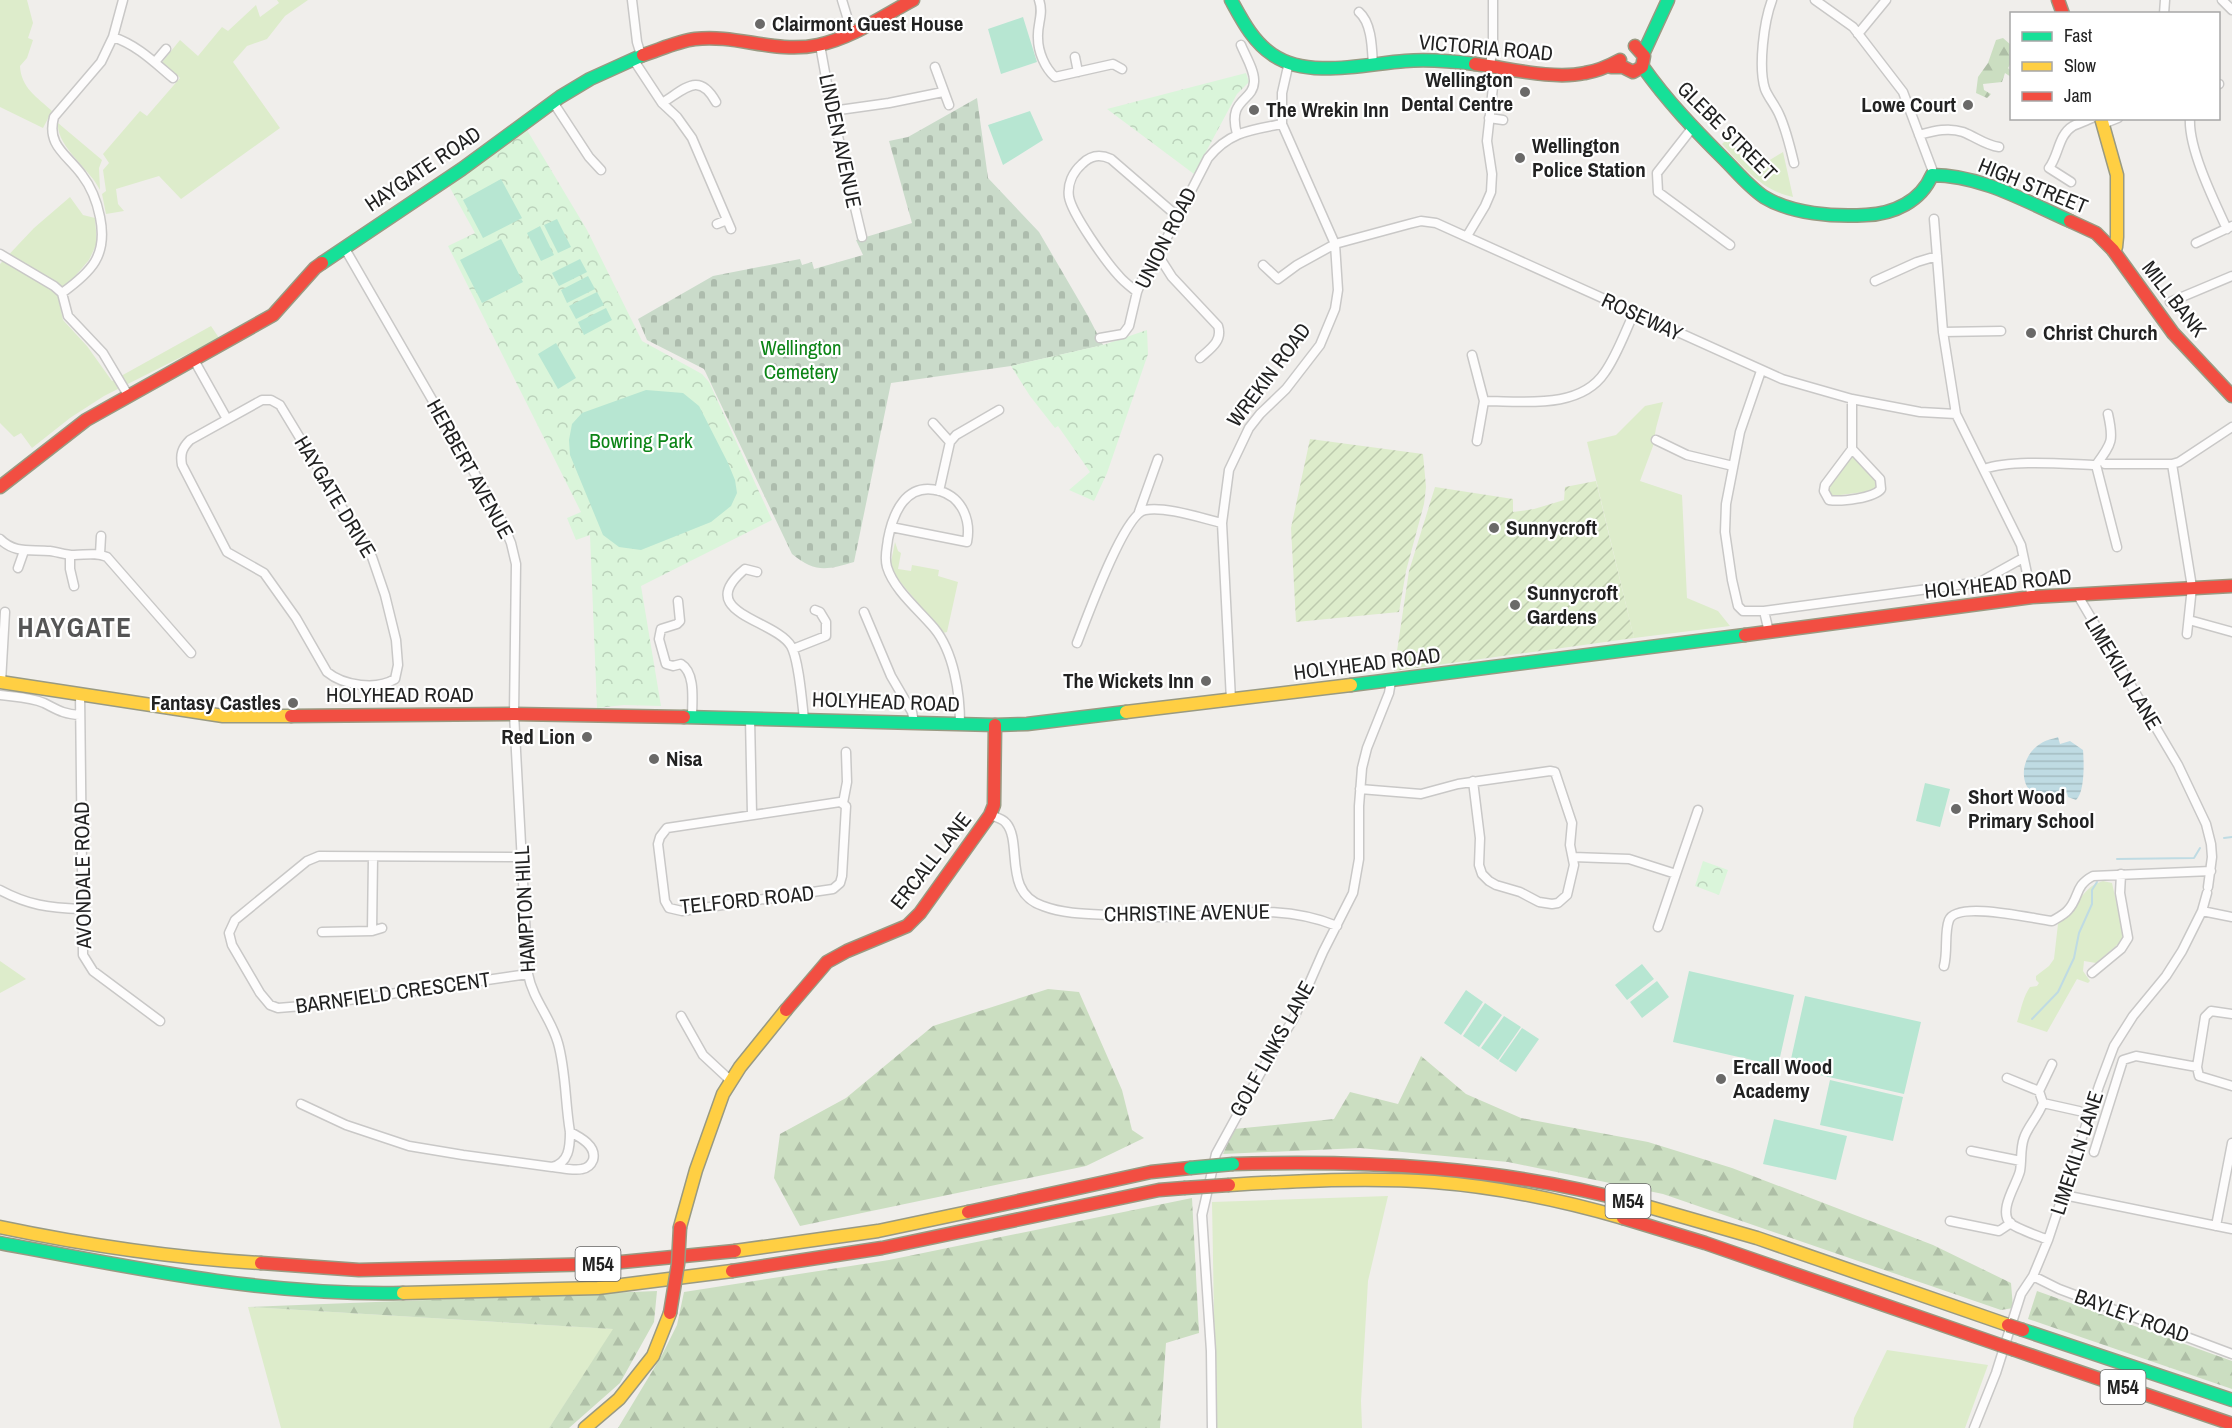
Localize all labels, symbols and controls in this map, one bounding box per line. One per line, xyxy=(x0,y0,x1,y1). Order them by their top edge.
place label: Clairmont Guest House xyxy=(772,9,963,38)
legend xyxy=(2010,12,2220,120)
marker: Clairmont Guest House xyxy=(753,17,767,31)
text: Fast xyxy=(2064,23,2092,48)
street label: VICTORIA ROAD xyxy=(1418,27,1554,68)
text: Slow xyxy=(2064,53,2096,78)
place label: Wellington Dental Centre xyxy=(1401,65,1513,118)
street label: LINDEN AVENUE xyxy=(812,71,869,211)
street label: GLEBE STREET xyxy=(1671,74,1784,187)
text: Jam xyxy=(2064,83,2092,108)
marker: Wellington Dental Centre xyxy=(1518,85,1532,99)
place label: Lowe Court xyxy=(1861,90,1956,119)
place label: The Wrekin Inn xyxy=(1266,95,1389,124)
marker: Lowe Court xyxy=(1961,98,1975,112)
marker: The Wrekin Inn xyxy=(1247,103,1261,117)
street label: HAYGATE ROAD xyxy=(359,119,487,218)
place label: Wellington Police Station xyxy=(1532,131,1646,184)
street label: HIGH STREET xyxy=(1974,150,2093,221)
marker: Wellington Police Station xyxy=(1513,151,1527,165)
street label: UNION ROAD xyxy=(1128,182,1203,293)
street label: MILL BANK xyxy=(2135,255,2214,343)
street label: ROSEWAY xyxy=(1597,285,1688,348)
street label: WREKIN ROAD xyxy=(1220,317,1317,433)
place label: Christ Church xyxy=(2043,318,2158,347)
marker: Christ Church xyxy=(2024,326,2038,340)
park label: Wellington Cemetery xyxy=(760,333,842,386)
street label: HERBERT AVENUE xyxy=(420,394,521,544)
park label: Bowring Park xyxy=(589,426,693,455)
street label: HAYGATE DRIVE xyxy=(288,430,383,563)
place label: Sunnycroft xyxy=(1506,513,1597,542)
marker: Sunnycroft xyxy=(1487,521,1501,535)
street label: HOLYHEAD ROAD xyxy=(1923,561,2073,606)
place label: Sunnycroft Gardens xyxy=(1527,578,1618,631)
marker: Sunnycroft Gardens xyxy=(1508,598,1522,612)
district label: HAYGATE xyxy=(17,609,133,645)
street label: LIMEKILN LANE xyxy=(2078,610,2169,735)
street label: HOLYHEAD ROAD xyxy=(1292,640,1442,687)
place label: The Wickets Inn xyxy=(1063,666,1194,695)
marker: The Wickets Inn xyxy=(1199,674,1213,688)
street label: HOLYHEAD ROAD xyxy=(326,680,474,709)
street label: HOLYHEAD ROAD xyxy=(812,684,960,719)
place label: Fantasy Castles xyxy=(151,688,281,717)
marker: Fantasy Castles xyxy=(286,696,300,710)
place label: Red Lion xyxy=(501,722,575,751)
marker: Red Lion xyxy=(580,730,594,744)
place label: Nisa xyxy=(666,744,703,773)
marker: Nisa xyxy=(647,752,661,766)
place label: Short Wood Primary School xyxy=(1968,782,2094,835)
street label: AVONDALE ROAD xyxy=(67,801,98,950)
marker: Short Wood Primary School xyxy=(1949,802,1963,816)
street label: ERCALL LANE xyxy=(883,806,978,915)
street label: HAMPTON HILL xyxy=(507,844,542,973)
street label: TELFORD ROAD xyxy=(678,878,816,921)
street label: CHRISTINE AVENUE xyxy=(1104,897,1270,928)
street label: BARNFIELD CRESCENT xyxy=(294,964,493,1021)
street label: GOLF LINKS LANE xyxy=(1222,976,1321,1122)
place label: Ercall Wood Academy xyxy=(1733,1052,1832,1105)
marker: Ercall Wood Academy xyxy=(1714,1072,1728,1086)
street label: LIMEKILN LANE xyxy=(2043,1087,2110,1218)
road number: M54 xyxy=(1606,1184,1650,1218)
road number: M54 xyxy=(576,1247,620,1281)
street label: BAYLEY ROAD xyxy=(2071,1281,2194,1350)
road number: M54 xyxy=(2100,1370,2146,1404)

